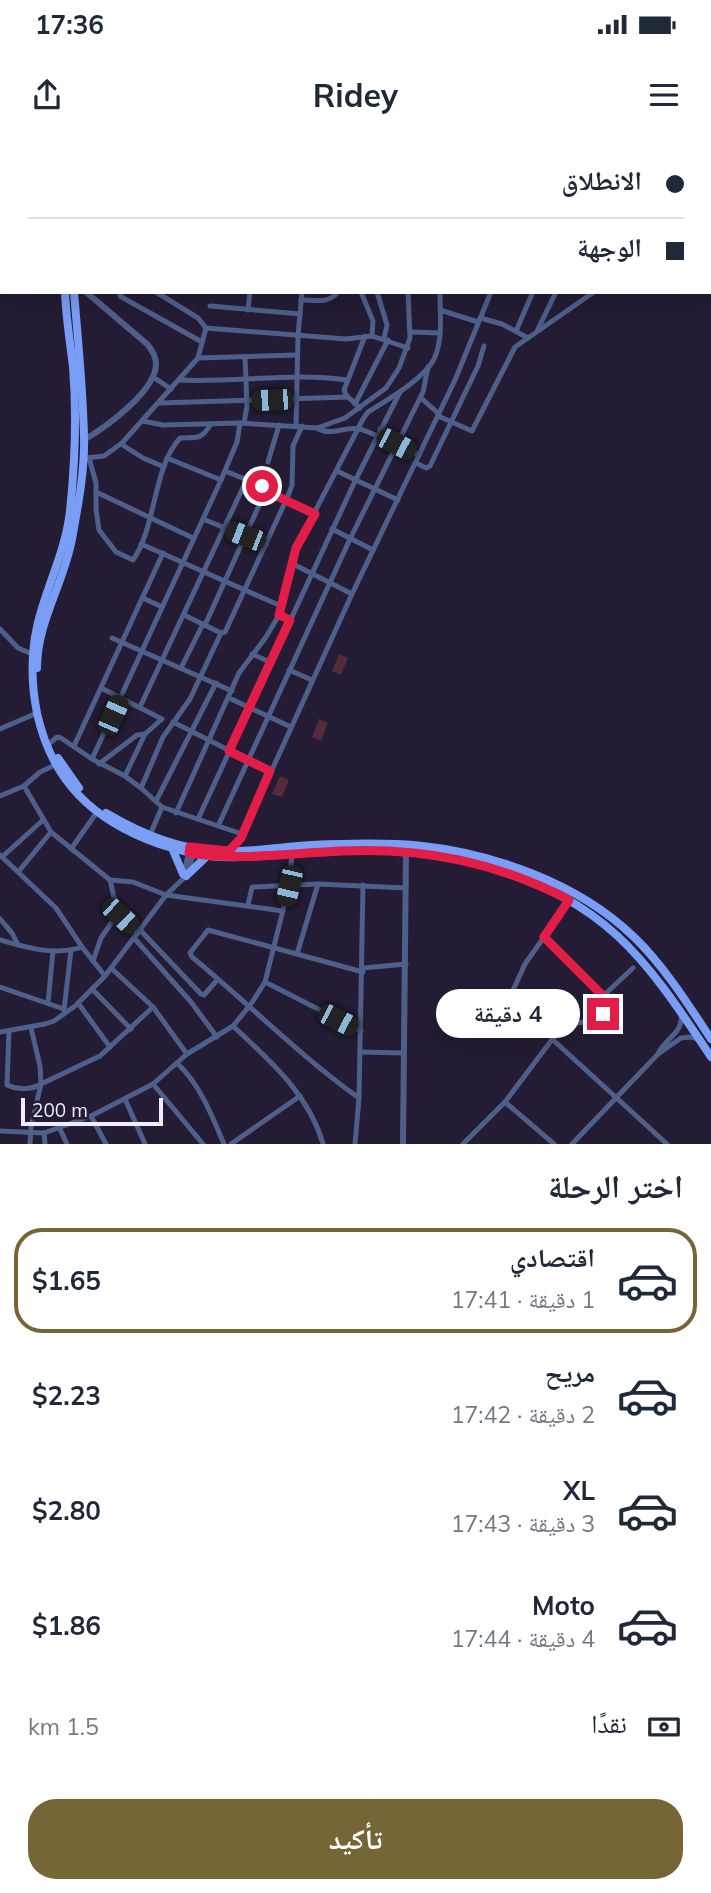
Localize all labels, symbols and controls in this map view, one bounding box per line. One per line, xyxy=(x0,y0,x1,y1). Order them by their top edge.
text: 17:36 xyxy=(35,8,104,41)
text: Ridey xyxy=(313,75,398,115)
icon: share xyxy=(28,76,66,114)
icon: menu xyxy=(645,76,683,114)
text: الانطلاق xyxy=(562,164,642,197)
text: الوجهة xyxy=(577,231,642,264)
car xyxy=(251,389,294,411)
car xyxy=(373,425,420,463)
route start xyxy=(246,470,278,502)
car xyxy=(222,519,269,553)
car xyxy=(95,692,132,738)
car xyxy=(275,863,304,909)
car xyxy=(98,894,143,938)
callout: 4 دقيقة xyxy=(435,990,578,1038)
route end xyxy=(587,998,619,1030)
text: 4 دقيقة xyxy=(474,999,542,1028)
car xyxy=(315,1001,362,1039)
scale bar xyxy=(21,1095,163,1127)
text: 200 m xyxy=(32,1098,88,1122)
text: اختر الرحلة xyxy=(548,1166,683,1206)
text: اقتصادي xyxy=(510,1241,595,1274)
icon: car xyxy=(616,1249,679,1312)
text: $1.65 xyxy=(32,1264,101,1297)
text: 1 دقيقة · 17:41 xyxy=(451,1285,595,1314)
text: مريح xyxy=(545,1356,595,1389)
icon: car xyxy=(616,1364,679,1427)
text: $2.23 xyxy=(32,1379,101,1412)
text: 2 دقيقة · 17:42 xyxy=(451,1400,595,1429)
text: XL xyxy=(563,1474,595,1507)
icon: car xyxy=(616,1479,679,1542)
text: $2.80 xyxy=(32,1494,101,1527)
text: 3 دقيقة · 17:43 xyxy=(451,1509,595,1538)
text: Moto xyxy=(532,1589,595,1622)
icon: car xyxy=(616,1594,679,1657)
text: $1.86 xyxy=(32,1609,101,1642)
text: 4 دقيقة · 17:44 xyxy=(451,1624,595,1653)
text: نقدًا xyxy=(591,1707,627,1740)
icon: cash xyxy=(645,1708,683,1746)
text: 1.5 km xyxy=(28,1712,99,1741)
button: تأكيد xyxy=(28,1799,683,1879)

